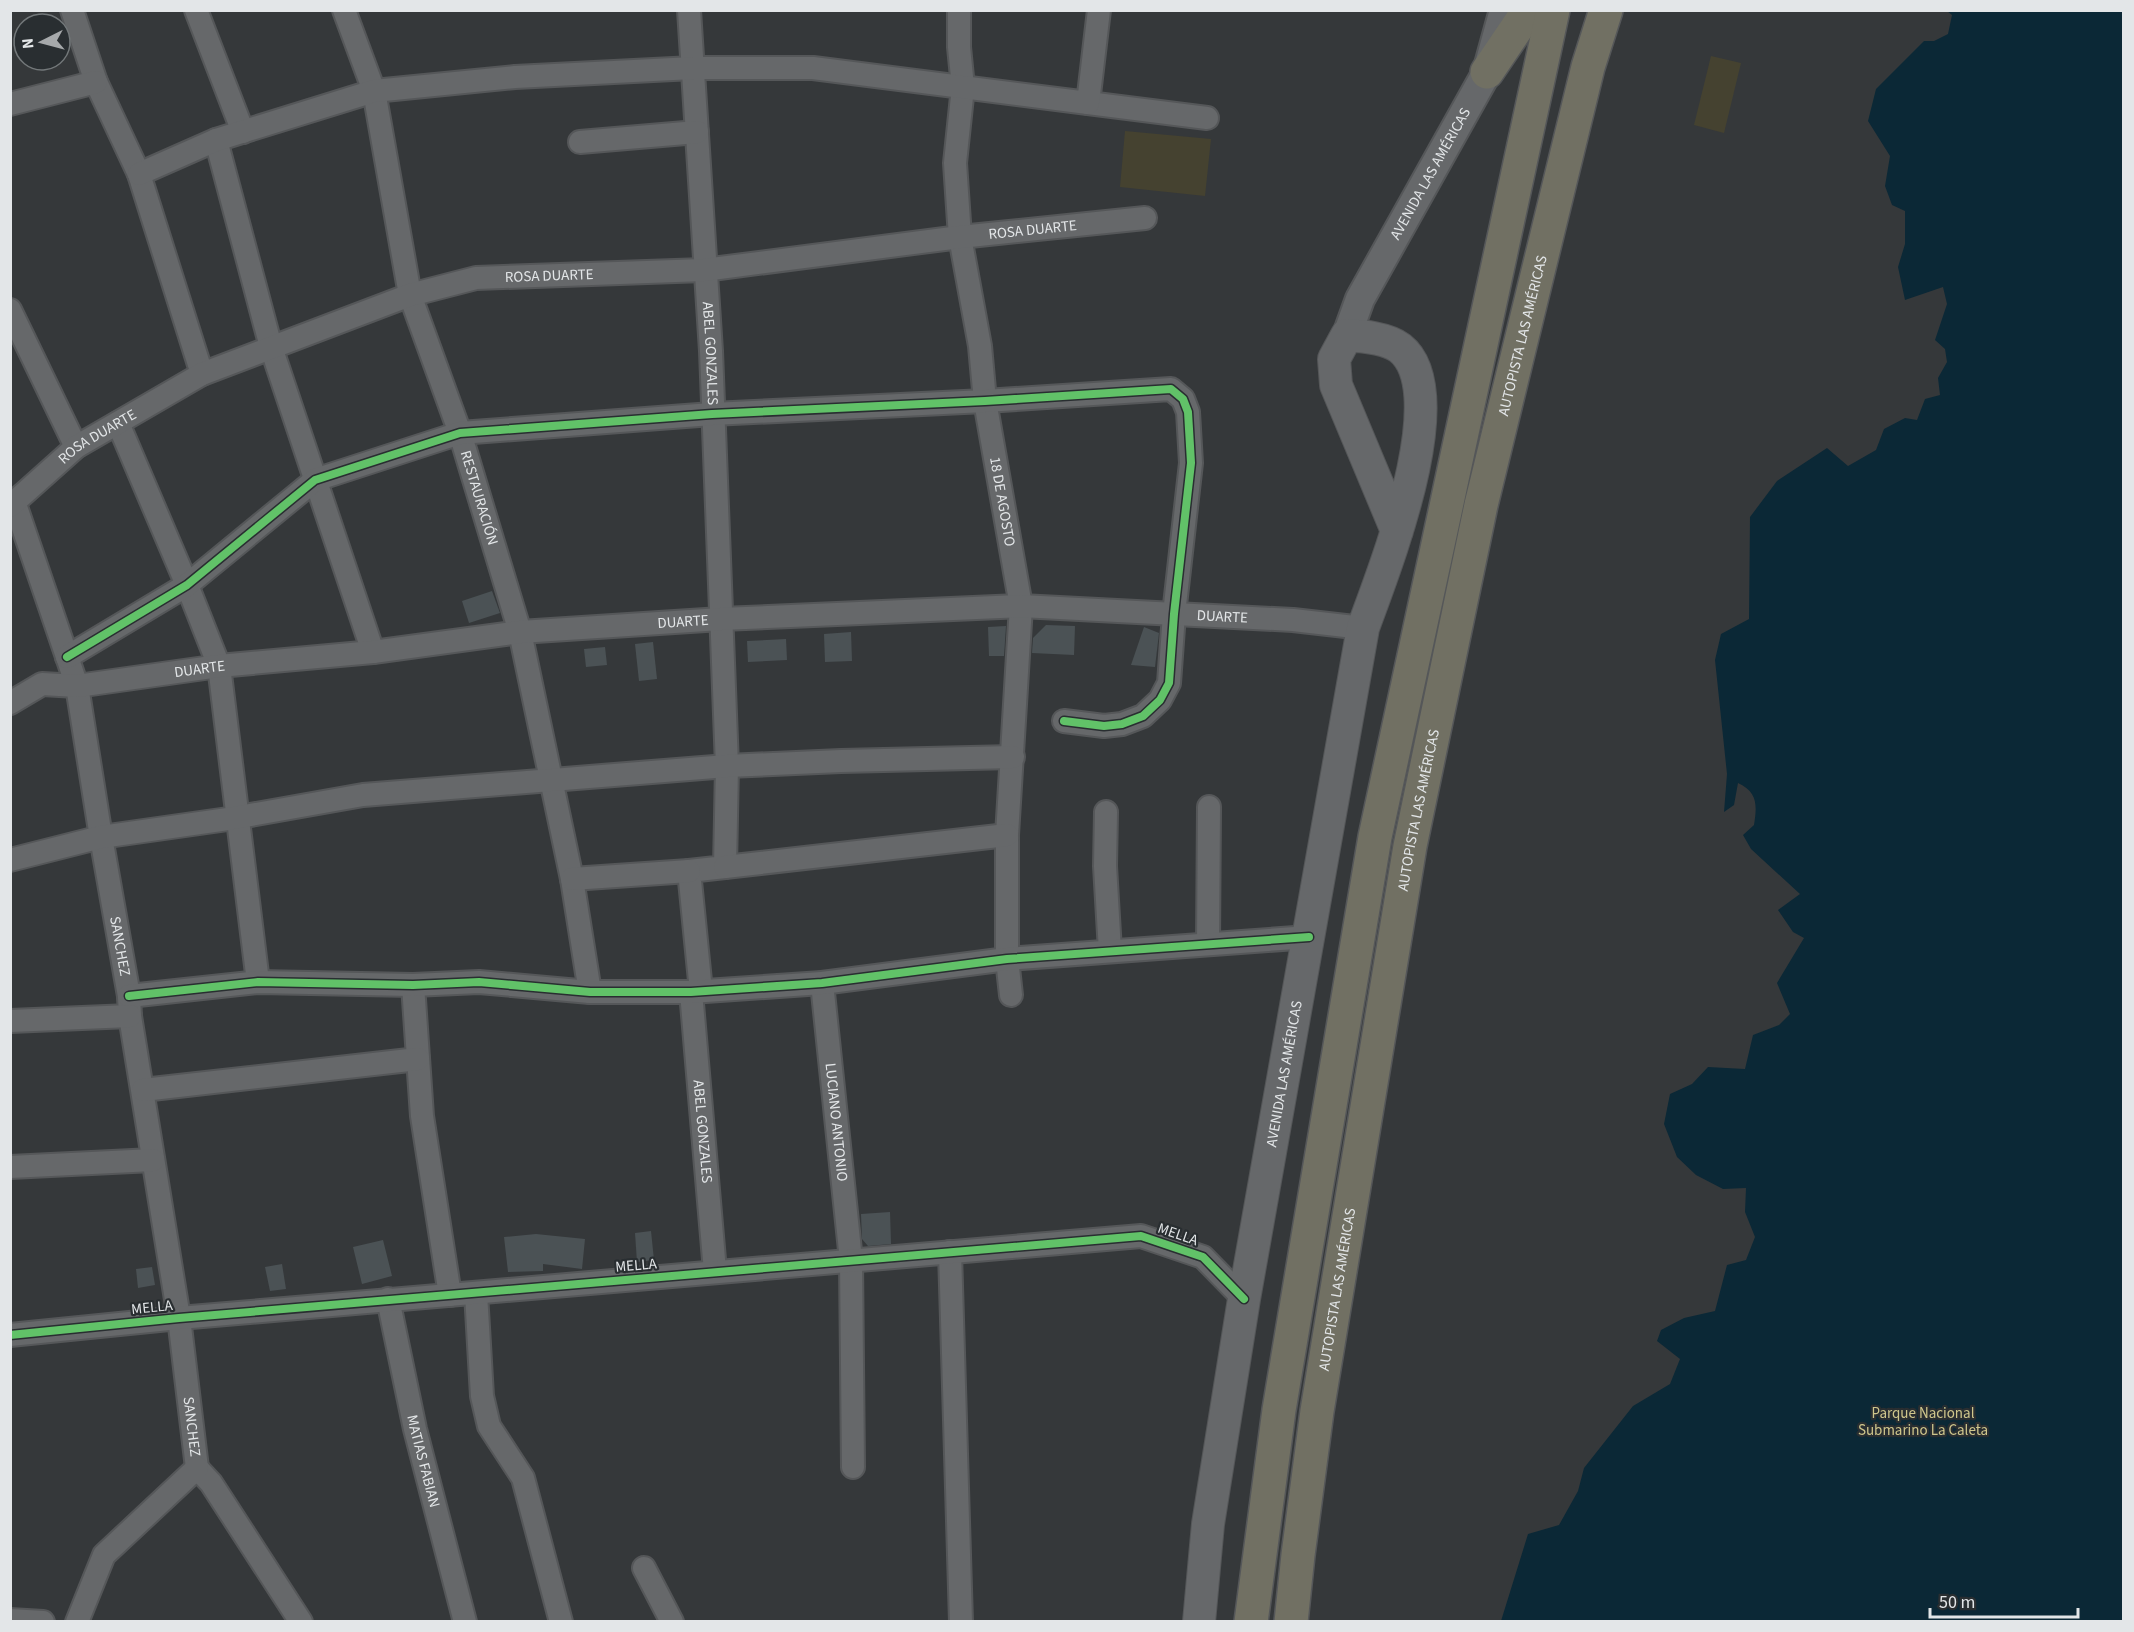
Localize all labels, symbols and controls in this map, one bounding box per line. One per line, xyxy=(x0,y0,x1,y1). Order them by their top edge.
north arrow xyxy=(12,12,72,72)
text: N xyxy=(17,37,40,50)
street label: AVENIDA LAS AMÉRICAS xyxy=(1385,104,1476,244)
street label: ROSA DUARTE xyxy=(987,215,1078,245)
street label: AUTOPISTA LAS AMÉRICAS xyxy=(1493,253,1553,418)
street label: ROSA DUARTE xyxy=(504,264,594,288)
street label: ABEL GONZALES xyxy=(697,301,723,405)
street label: ROSA DUARTE xyxy=(54,404,140,469)
street label: RESTAURACIÓN xyxy=(455,448,503,548)
street label: 18 DE AGOSTO xyxy=(984,455,1020,548)
street label: DUARTE xyxy=(1196,605,1249,629)
street label: DUARTE xyxy=(657,610,709,634)
street label: DUARTE xyxy=(173,655,226,683)
street label: AUTOPISTA LAS AMÉRICAS xyxy=(1393,727,1445,893)
street label: SANCHEZ xyxy=(104,915,135,978)
street label: AVENIDA LAS AMÉRICAS xyxy=(1261,999,1308,1149)
street label: LUCIANO ANTONIO xyxy=(819,1062,853,1183)
street label: ABEL GONZALES xyxy=(688,1079,717,1184)
street label: AUTOPISTA LAS AMÉRICAS xyxy=(1314,1206,1361,1372)
street label: MELLA xyxy=(1155,1218,1202,1251)
street label: MELLA xyxy=(614,1253,659,1278)
street label: MELLA xyxy=(130,1295,175,1320)
street label: SANCHEZ xyxy=(178,1396,206,1458)
park label: Parque Nacional Submarino La Caleta xyxy=(1858,1403,1988,1441)
street label: MATIAS FABIAN xyxy=(401,1413,445,1510)
scale bar xyxy=(1930,1581,2078,1619)
text: 50 m xyxy=(1939,1590,1975,1615)

